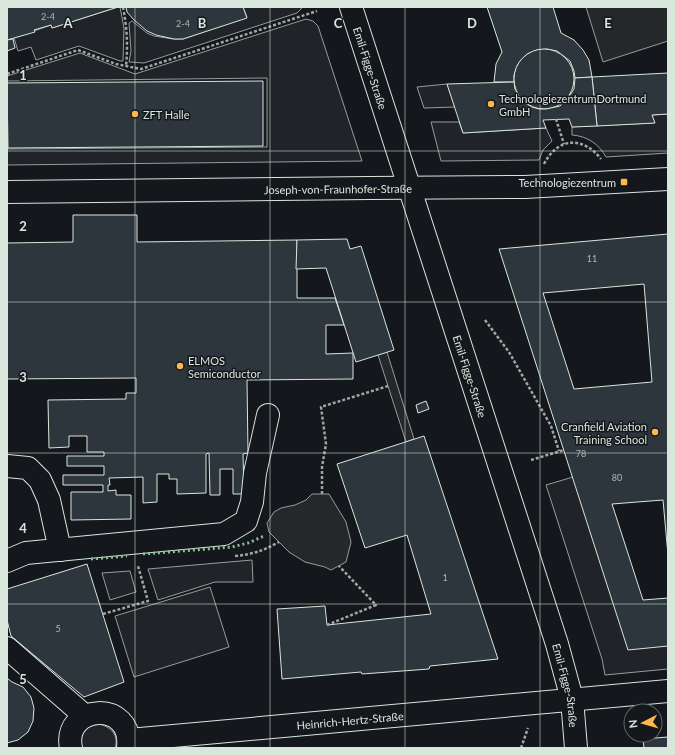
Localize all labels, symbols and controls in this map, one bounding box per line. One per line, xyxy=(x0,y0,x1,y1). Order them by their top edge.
house number: 2-4 xyxy=(41,11,55,22)
text: A xyxy=(62,15,73,31)
text: B xyxy=(198,15,207,31)
text: C xyxy=(334,15,343,31)
text: D xyxy=(467,15,477,31)
text: E xyxy=(604,15,612,31)
house number: 2-4 xyxy=(176,18,190,29)
street label: Emil-Figge-Straße xyxy=(351,25,390,111)
text: 1 xyxy=(19,67,27,83)
place label: TechnologiezentrumDortmund GmbH xyxy=(499,92,646,118)
marker: TechnologiezentrumDortmund GmbH xyxy=(486,99,496,109)
place label: ZFT Halle xyxy=(143,108,190,121)
marker: ZFT Halle xyxy=(130,109,140,119)
place label: Technologiezentrum xyxy=(518,176,616,189)
marker: Technologiezentrum xyxy=(619,177,629,187)
street label: Joseph-von-Fraunhofer-Straße xyxy=(264,181,412,196)
text: 2 xyxy=(19,218,27,234)
house number: 11 xyxy=(587,253,597,264)
street label: Emil-Figge-Straße xyxy=(451,333,490,419)
place label: ELMOS Semiconductor xyxy=(188,354,261,380)
marker: ELMOS Semiconductor xyxy=(175,361,185,371)
text: 3 xyxy=(19,369,27,385)
place label: Cranfield Aviation Training School xyxy=(561,420,647,446)
marker: Cranfield Aviation Training School xyxy=(650,427,660,437)
house number: 78 xyxy=(576,448,586,459)
house number: 80 xyxy=(612,472,622,483)
text: 4 xyxy=(19,520,27,536)
house number: 1 xyxy=(442,572,448,583)
house number: 5 xyxy=(55,623,61,634)
street label: Emil-Figge-Straße xyxy=(551,642,581,728)
text: 5 xyxy=(19,671,27,687)
north arrow xyxy=(623,703,663,743)
street label: Heinrich-Hertz-Straße xyxy=(296,709,404,731)
text: N xyxy=(626,719,639,729)

